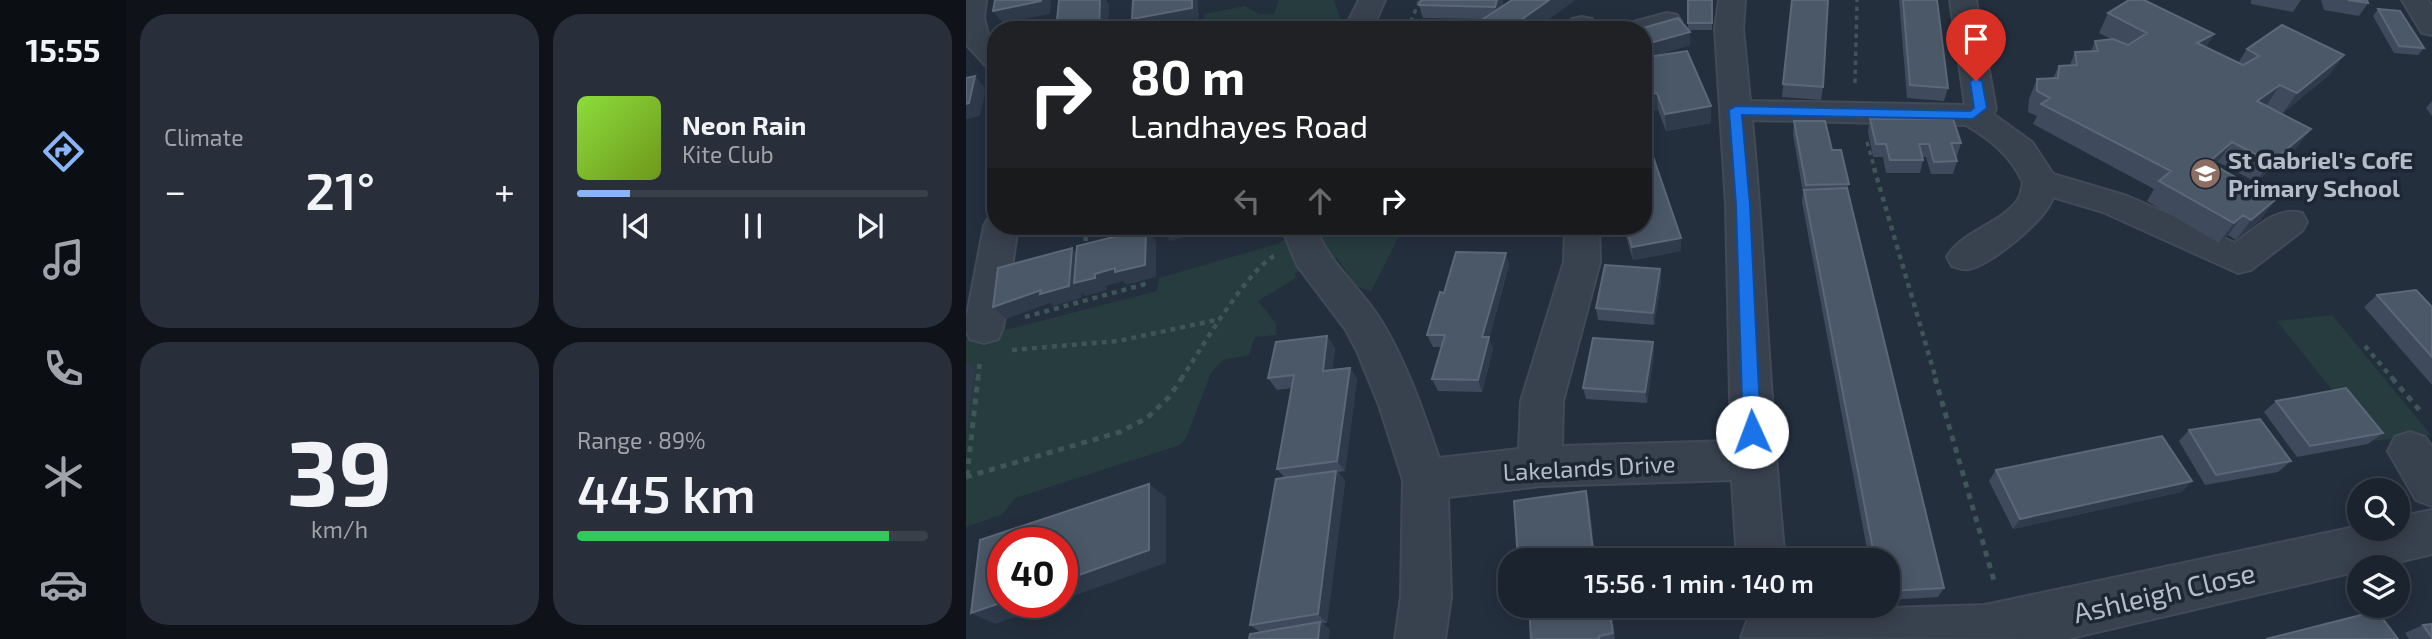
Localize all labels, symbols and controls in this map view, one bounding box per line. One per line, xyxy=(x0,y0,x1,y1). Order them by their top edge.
pin xyxy=(1946,9,2006,81)
icon: arrive xyxy=(1957,20,1995,58)
text: 15:55 xyxy=(25,30,101,68)
text: 80 m xyxy=(1130,46,1245,105)
icon: right xyxy=(1015,49,1106,140)
text: Landhayes Road xyxy=(1130,106,1368,144)
text: Neon Rain xyxy=(682,109,806,140)
text: Climate xyxy=(164,123,244,151)
icon: directions xyxy=(39,127,88,176)
text: Kite Club xyxy=(682,140,774,168)
place label: St Gabriel's CofE Primary School xyxy=(2228,145,2413,202)
school or university icon: St Gabriel's CofE Primary School xyxy=(2188,156,2222,190)
text: 21° xyxy=(305,158,375,220)
text: − xyxy=(164,167,186,213)
text: + xyxy=(494,167,515,213)
icon: left xyxy=(1228,182,1266,220)
icon: ahead xyxy=(1301,182,1339,220)
icon: right xyxy=(1374,182,1412,220)
icon: previous xyxy=(617,207,655,245)
icon: pause xyxy=(734,207,772,245)
icon: next xyxy=(851,207,889,245)
icon: music xyxy=(39,235,88,284)
icon: phone xyxy=(39,344,88,393)
position arrow xyxy=(1715,395,1789,469)
text: 39 xyxy=(287,415,392,524)
text: Range · 89% xyxy=(577,426,706,454)
street label: Lakelands Drive xyxy=(1502,448,1676,486)
icon: climate xyxy=(39,452,88,501)
text: 445 km xyxy=(577,461,756,523)
map controls xyxy=(2347,478,2410,618)
button: search xyxy=(2347,478,2410,541)
text: km/h xyxy=(311,515,368,543)
speed limit sign: 40 xyxy=(987,527,1078,618)
street label: Ashleigh Close xyxy=(2070,555,2258,629)
button: layers xyxy=(2347,555,2410,618)
icon: car xyxy=(39,560,88,609)
text: 15:56 · 1 min · 140 m xyxy=(1584,567,1814,598)

